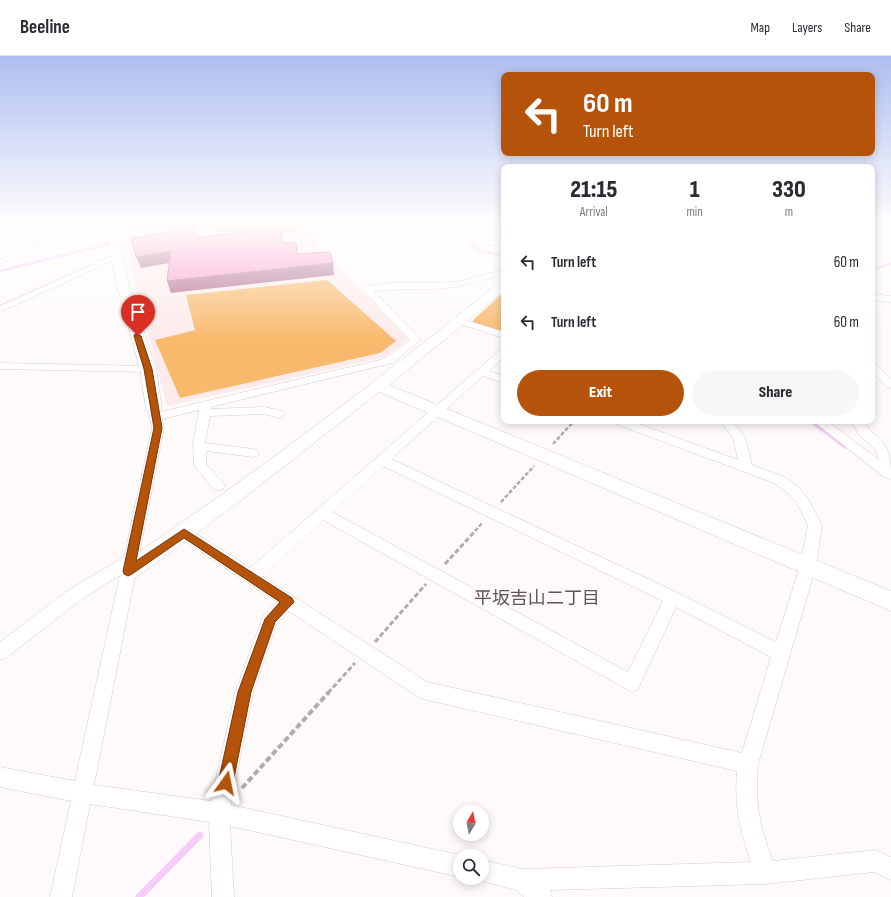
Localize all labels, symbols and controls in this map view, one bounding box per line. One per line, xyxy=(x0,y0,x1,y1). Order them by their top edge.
text: Beeline xyxy=(20,16,70,39)
text: Map xyxy=(750,19,770,36)
text: Layers xyxy=(792,19,822,36)
text: Share xyxy=(844,19,871,36)
text: 60 m xyxy=(583,87,632,120)
icon: left xyxy=(517,88,569,140)
text: Turn left xyxy=(583,121,634,142)
text: 21:15 xyxy=(570,175,617,204)
text: 1 xyxy=(690,175,700,204)
text: 330 xyxy=(772,175,806,204)
text: Arrival xyxy=(580,204,608,220)
text: min xyxy=(686,204,703,220)
text: m xyxy=(785,204,793,220)
icon: left xyxy=(517,251,539,273)
text: Turn left xyxy=(551,253,596,272)
text: 60 m xyxy=(834,253,859,272)
pin xyxy=(121,295,155,336)
icon: arrive xyxy=(127,301,149,323)
icon: left xyxy=(517,311,539,333)
text: Turn left xyxy=(551,313,596,332)
text: 60 m xyxy=(834,313,859,332)
button: Exit xyxy=(517,370,684,416)
button: Share xyxy=(692,370,859,416)
district label: 平坂吉山二丁目 xyxy=(474,588,600,609)
position arrow xyxy=(205,762,247,804)
north arrow xyxy=(453,805,489,841)
map controls xyxy=(453,805,489,885)
button: search xyxy=(453,849,489,885)

